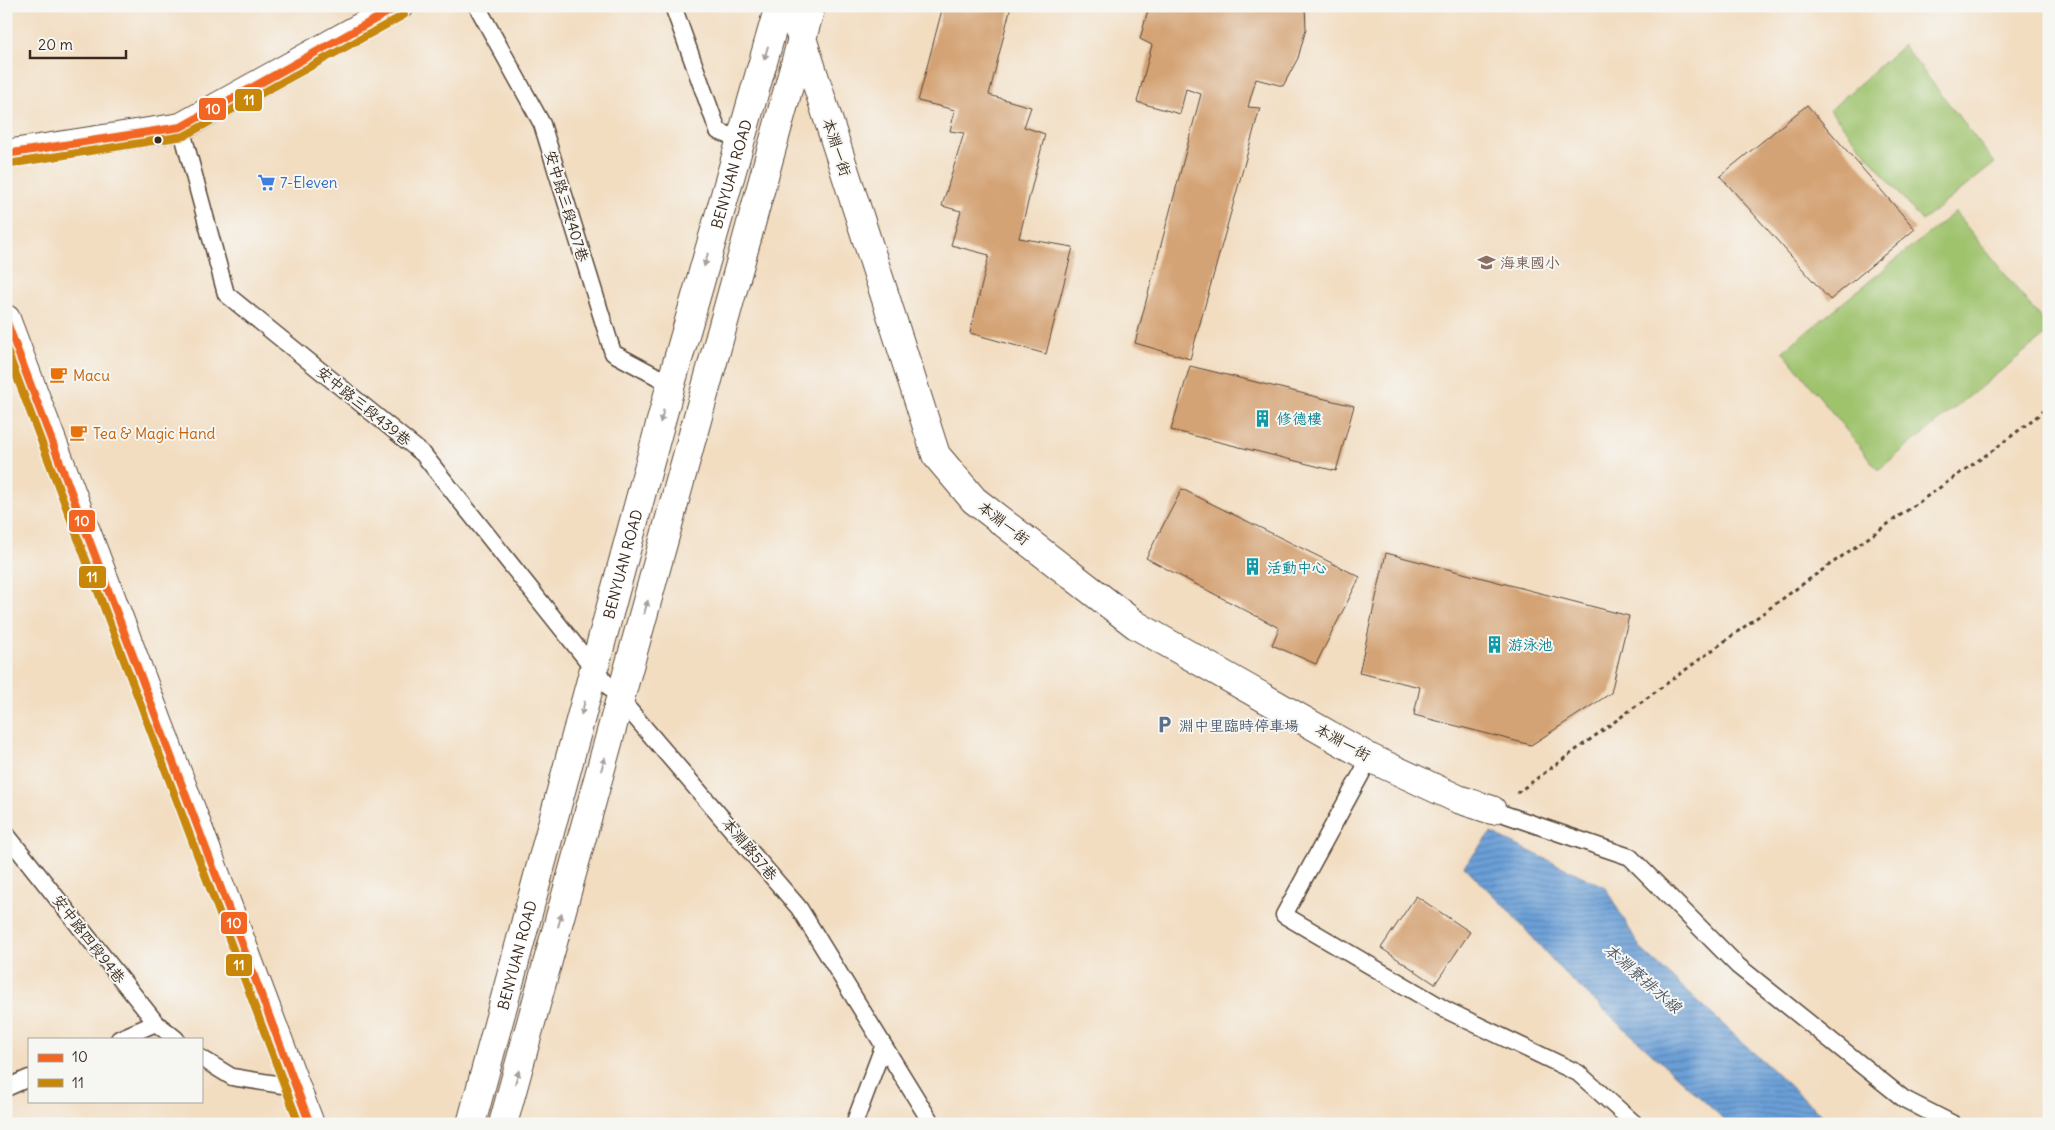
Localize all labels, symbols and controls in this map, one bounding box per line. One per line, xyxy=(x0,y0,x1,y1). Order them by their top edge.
scale bar xyxy=(30,28,126,60)
text: 20 m xyxy=(38,35,73,54)
one-way arrow xyxy=(761,46,769,61)
line badge: 11 xyxy=(234,88,263,112)
text: 11 xyxy=(243,91,255,109)
line badge: 10 xyxy=(198,97,227,121)
text: 10 xyxy=(206,100,220,118)
street label: 本淵一街 xyxy=(819,116,855,178)
street label: BENYUAN ROAD xyxy=(706,117,756,231)
unlabelled marker xyxy=(153,135,163,145)
street label: 安中路三段407巷 xyxy=(541,148,593,264)
supermarket icon: 7-Eleven xyxy=(256,172,276,192)
place label: 7-Eleven xyxy=(280,173,338,192)
one-way arrow xyxy=(702,252,710,267)
school or university icon: 海東國小 xyxy=(1476,252,1496,272)
place label: 海東國小 xyxy=(1500,253,1560,272)
street label: 安中路三段439巷 xyxy=(313,362,415,450)
cafe icon: Macu xyxy=(49,365,69,385)
place label: Macu xyxy=(73,366,110,385)
building icon: 修德樓 xyxy=(1253,408,1273,428)
one-way arrow xyxy=(658,409,666,424)
place label: 修德樓 xyxy=(1277,409,1322,428)
cafe icon: Tea & Magic Hand xyxy=(69,423,89,443)
place label: Tea & Magic Hand xyxy=(93,424,216,443)
street label: 本淵一街 xyxy=(975,497,1033,549)
street label: BENYUAN ROAD xyxy=(598,507,646,621)
line badge: 10 xyxy=(68,509,96,533)
text: 10 xyxy=(75,512,89,530)
building icon: 活動中心 xyxy=(1243,557,1263,577)
place label: 活動中心 xyxy=(1267,558,1327,577)
line badge: 11 xyxy=(78,565,107,589)
text: 11 xyxy=(86,568,98,586)
one-way arrow xyxy=(643,599,651,614)
building icon: 游泳池 xyxy=(1484,634,1504,654)
place label: 游泳池 xyxy=(1508,635,1553,654)
one-way arrow xyxy=(579,701,587,716)
parking icon: 淵中里臨時停車場 xyxy=(1155,715,1175,735)
place label: 淵中里臨時停車場 xyxy=(1179,716,1299,735)
street label: 本淵一街 xyxy=(1312,719,1374,765)
one-way arrow xyxy=(600,756,608,771)
street label: 本淵路57巷 xyxy=(718,814,782,884)
street label: 安中路四段94巷 xyxy=(48,891,130,987)
street label: BENYUAN ROAD xyxy=(493,898,541,1012)
line badge: 10 xyxy=(220,911,248,935)
one-way arrow xyxy=(556,913,564,928)
text: 10 xyxy=(227,914,241,932)
water label: 本淵寮排水線 xyxy=(1600,939,1687,1018)
line badge: 11 xyxy=(225,953,253,977)
text: 11 xyxy=(233,956,245,974)
legend xyxy=(28,1038,202,1102)
text: 10 xyxy=(72,1047,88,1066)
one-way arrow xyxy=(513,1069,521,1084)
text: 11 xyxy=(72,1073,84,1092)

